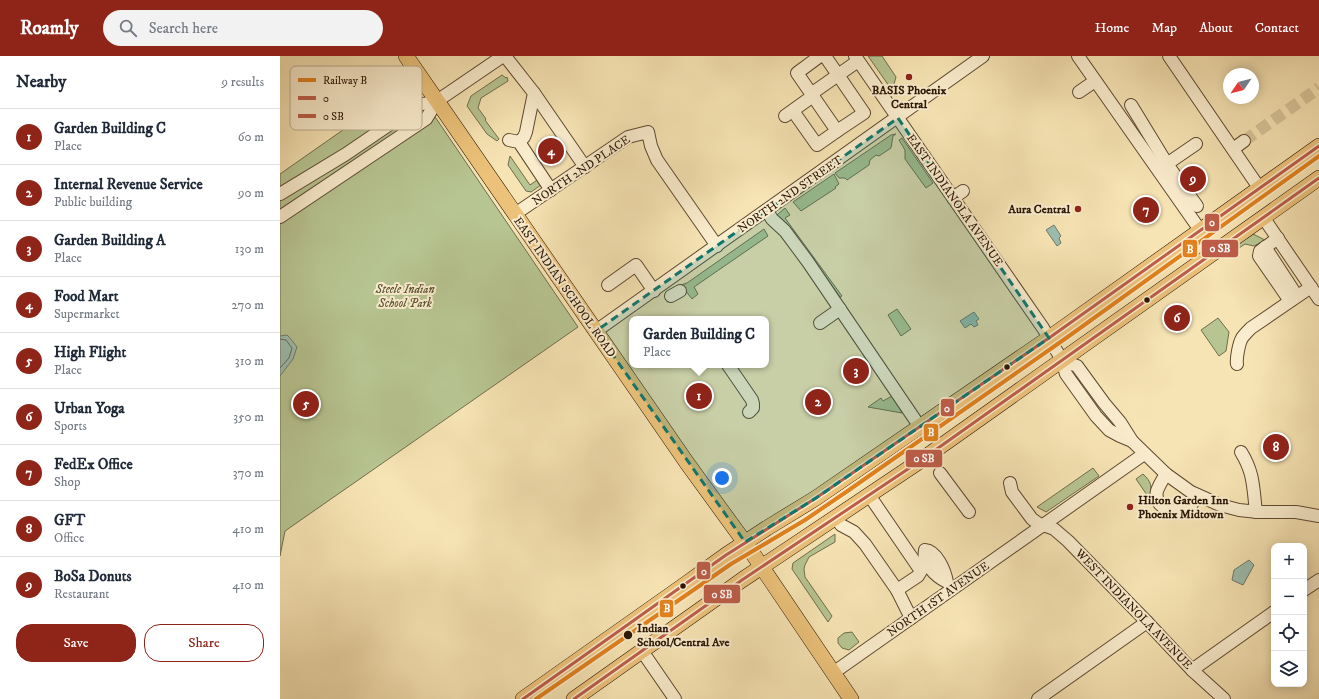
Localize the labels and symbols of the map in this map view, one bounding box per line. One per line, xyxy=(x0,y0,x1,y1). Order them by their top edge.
legend xyxy=(290,66,422,130)
north arrow xyxy=(1223,68,1259,104)
marker: BASIS Phoenix Central xyxy=(904,72,914,82)
text: Railway B xyxy=(323,74,367,88)
place label: BASIS Phoenix Central xyxy=(872,83,946,112)
text: 0 xyxy=(323,92,329,106)
text: 0 SB xyxy=(323,110,344,124)
street label: EAST INDIANOLA AVENUE xyxy=(903,131,1006,270)
street label: NORTH 2ND PLACE xyxy=(529,132,634,209)
pin: 4 xyxy=(538,136,564,166)
street label: NORTH 2ND STREET xyxy=(735,153,846,236)
pin: 9 xyxy=(1180,164,1206,194)
pin: 7 xyxy=(1133,195,1159,225)
place label: Aura Central xyxy=(1007,202,1070,217)
marker: Aura Central xyxy=(1073,204,1083,214)
line badge: 0 xyxy=(1204,213,1220,232)
street label: EAST INDIAN SCHOOL ROAD xyxy=(510,214,619,360)
text: 0 xyxy=(1209,216,1215,230)
line badge: B xyxy=(1182,239,1198,258)
line badge: 0 SB xyxy=(1201,239,1239,258)
text: 0 SB xyxy=(1209,242,1231,256)
text: B xyxy=(1187,243,1194,257)
park label: Steele Indian School Park xyxy=(374,282,435,311)
unlabelled marker xyxy=(1142,295,1152,305)
pin: 6 xyxy=(1164,303,1190,333)
pin: 3 xyxy=(843,356,869,386)
unlabelled marker xyxy=(1002,362,1012,372)
pin: 1 xyxy=(686,381,712,411)
pin: 2 xyxy=(805,387,831,417)
pin: 5 xyxy=(293,389,319,419)
line badge: 0 xyxy=(940,398,955,417)
text: 0 xyxy=(944,402,950,416)
line badge: B xyxy=(923,423,939,442)
text: B xyxy=(928,426,935,440)
pin: 8 xyxy=(1263,432,1289,462)
line badge: 0 SB xyxy=(905,449,943,468)
text: 0 SB xyxy=(913,452,935,466)
your location xyxy=(712,468,732,488)
place label: Hilton Garden Inn Phoenix Midtown xyxy=(1138,493,1229,522)
marker: Hilton Garden Inn Phoenix Midtown xyxy=(1125,502,1135,512)
street label: WEST INDIANOLA AVENUE xyxy=(1071,545,1196,673)
street label: NORTH 1ST AVENUE xyxy=(884,558,993,640)
line badge: 0 xyxy=(696,561,711,580)
text: 0 xyxy=(701,565,707,579)
unlabelled marker xyxy=(678,581,688,591)
line badge: 0 SB xyxy=(703,584,741,604)
text: 0 SB xyxy=(711,588,733,602)
line badge: B xyxy=(659,599,674,618)
text: B xyxy=(664,602,671,616)
place label: Indian School/Central Ave xyxy=(637,621,730,650)
marker: Indian School/Central Ave xyxy=(622,629,634,641)

